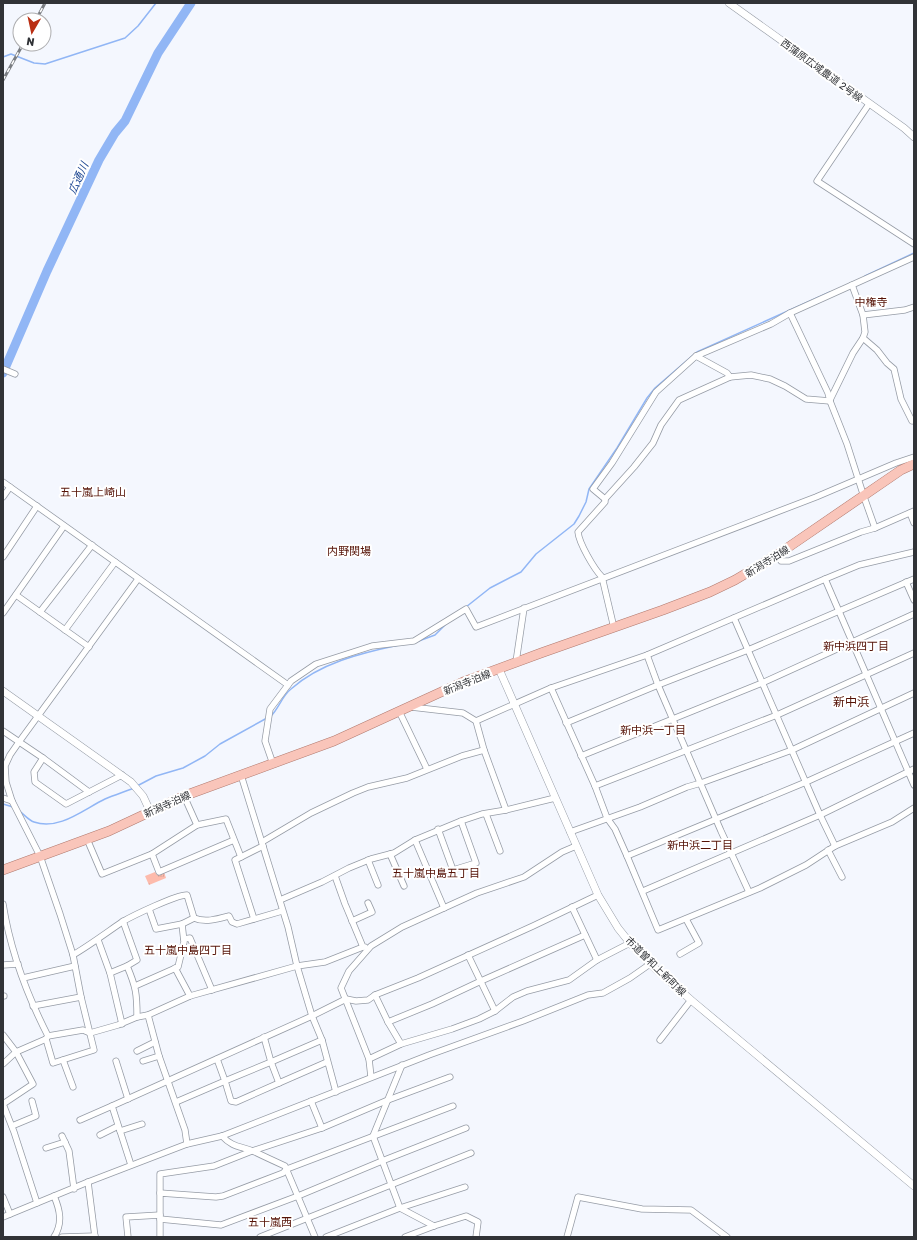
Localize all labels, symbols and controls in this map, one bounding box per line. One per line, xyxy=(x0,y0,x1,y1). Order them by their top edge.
north arrow xyxy=(12,12,52,52)
text: N xyxy=(26,34,35,48)
street label: 西蒲原広域農道 2号線 xyxy=(778,37,865,105)
water label: 広通川 xyxy=(66,160,92,196)
district label: 中権寺 xyxy=(855,296,888,309)
district label: 五十嵐上崎山 xyxy=(60,486,126,499)
street label: 新潟寺泊線 xyxy=(743,544,792,580)
district label: 内野関場 xyxy=(327,545,371,558)
district label: 新中浜四丁目 xyxy=(823,640,889,653)
street label: 新潟寺泊線 xyxy=(442,668,493,698)
district label: 新中浜 xyxy=(833,695,869,709)
district label: 新中浜一丁目 xyxy=(620,724,686,737)
street label: 新潟寺泊線 xyxy=(142,789,193,821)
district label: 新中浜二丁目 xyxy=(667,839,733,852)
district label: 五十嵐中島五丁目 xyxy=(392,867,480,880)
street label: 市道曽和上新町線 xyxy=(622,935,688,999)
district label: 五十嵐中島四丁目 xyxy=(144,944,232,957)
district label: 五十嵐西 xyxy=(248,1216,292,1229)

